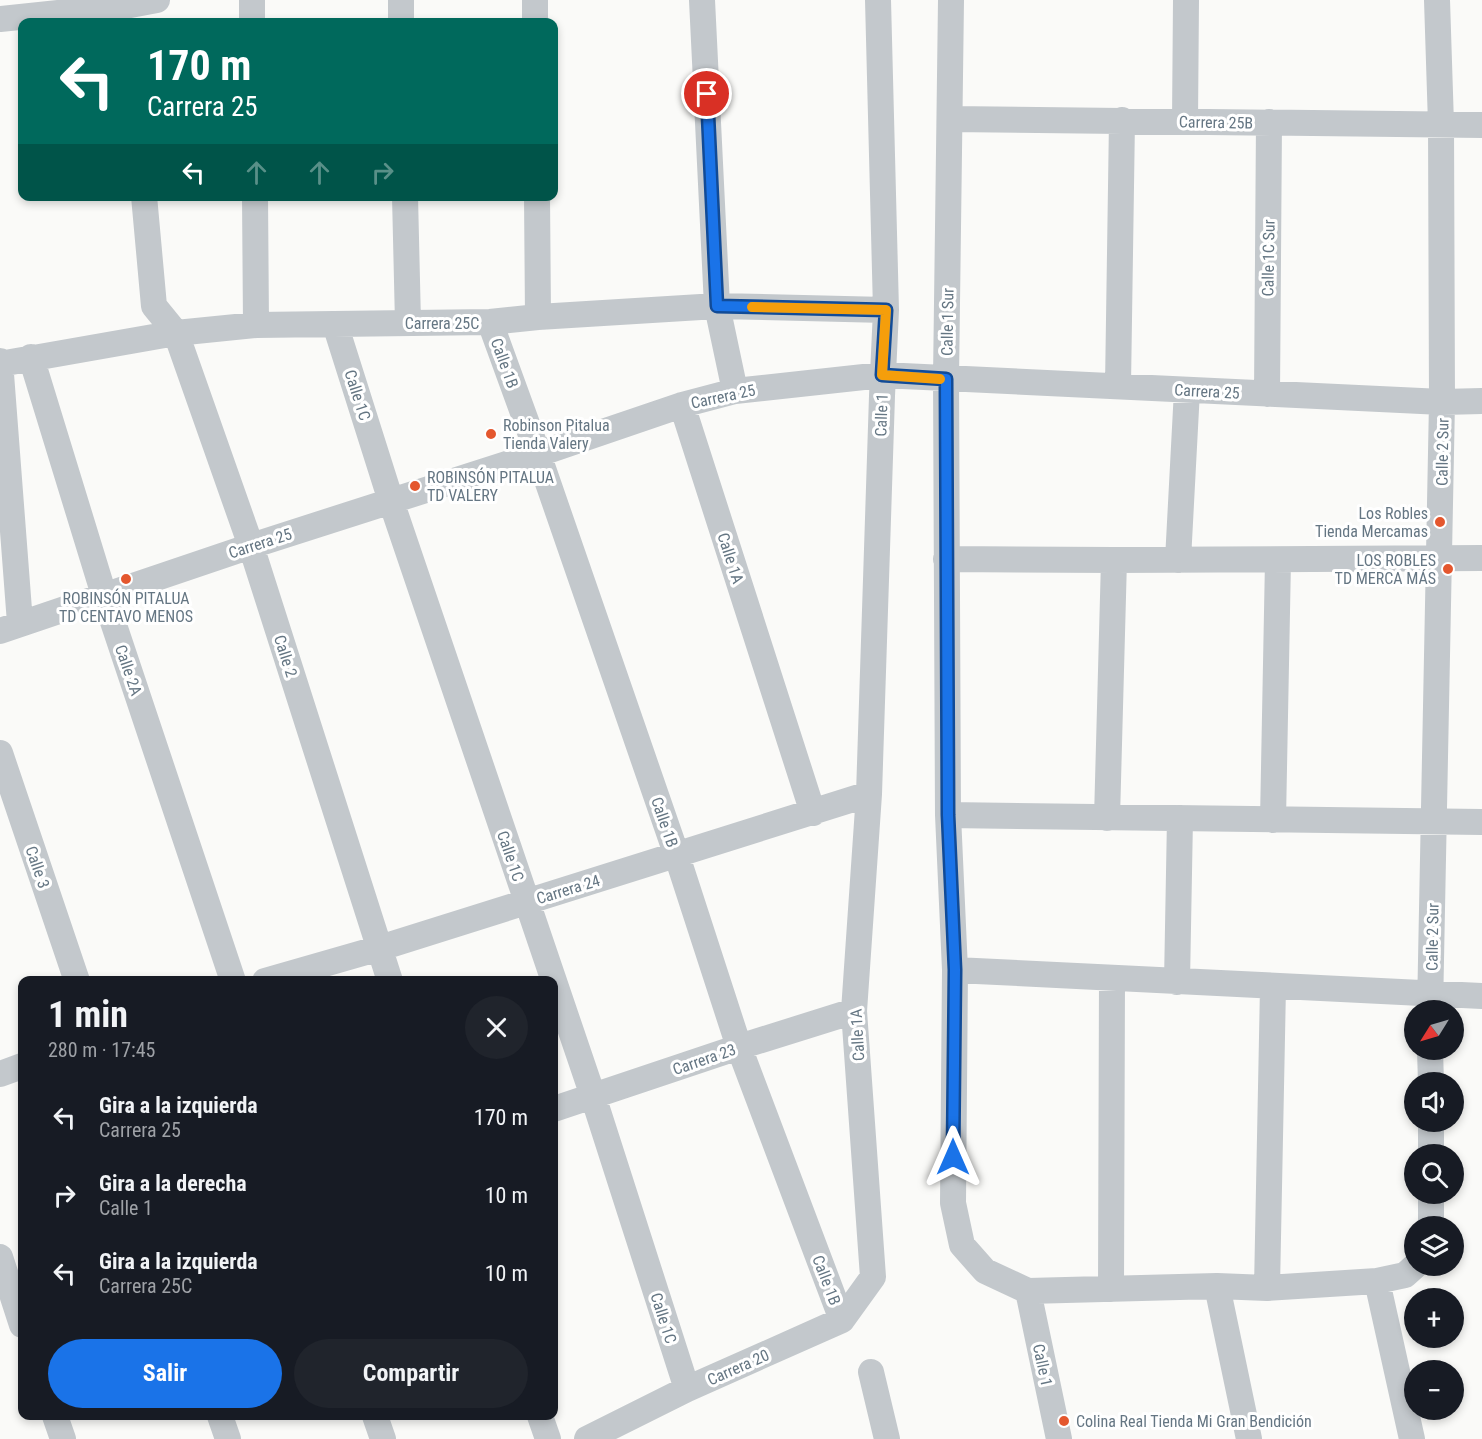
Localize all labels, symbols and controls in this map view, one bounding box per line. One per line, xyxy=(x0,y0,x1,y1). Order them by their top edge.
text: 170 m xyxy=(147,41,252,90)
icon: left xyxy=(48,42,126,120)
pin xyxy=(681,68,732,119)
icon: arrive xyxy=(690,77,723,110)
text: Carrera 25 xyxy=(147,91,258,123)
street label: Carrera 25B xyxy=(1179,112,1253,133)
icon: left xyxy=(177,156,210,189)
icon: ahead xyxy=(240,156,273,189)
icon: ahead xyxy=(303,156,336,189)
icon: right xyxy=(366,156,399,189)
street label: Calle 1C Sur xyxy=(1258,219,1279,297)
street label: Calle 1 Sur xyxy=(937,288,958,356)
street label: Carrera 25C xyxy=(405,314,479,333)
street label: Calle 1B xyxy=(487,336,522,391)
street label: Calle 1C xyxy=(340,367,375,423)
street label: Carrera 25 xyxy=(689,380,757,413)
street label: Carrera 25 xyxy=(1174,380,1240,403)
street label: Calle 1 xyxy=(871,393,892,437)
place label: Robinson Pitalua Tienda Valery xyxy=(503,416,610,453)
street label: Calle 2 Sur xyxy=(1432,418,1453,486)
marker: Robinson Pitalua Tienda Valery xyxy=(484,427,498,441)
place label: ROBINSÓN PITALUA TD VALERY xyxy=(427,467,554,505)
marker: ROBINSÓN PITALUA TD VALERY xyxy=(408,479,422,493)
place label: Los Robles Tienda Mercamas xyxy=(1315,504,1428,541)
marker: Los Robles Tienda Mercamas xyxy=(1433,515,1447,529)
street label: Carrera 25 xyxy=(226,524,294,563)
street label: Calle 1A xyxy=(713,530,748,586)
place label: LOS ROBLES TD MERCA MÁS xyxy=(1335,551,1436,588)
marker: LOS ROBLES TD MERCA MÁS xyxy=(1441,562,1455,576)
marker: ROBINSÓN PITALUA TD CENTAVO MENOS xyxy=(119,572,133,586)
place label: ROBINSÓN PITALUA TD CENTAVO MENOS xyxy=(59,588,193,626)
street label: Calle 2 xyxy=(270,633,301,680)
street label: Calle 2A xyxy=(111,642,146,698)
street label: Calle 1B xyxy=(647,795,682,850)
street label: Calle 1C xyxy=(493,828,528,884)
street label: Calle 3 xyxy=(22,844,54,891)
street label: Carrera 24 xyxy=(534,871,602,908)
street label: Calle 2 Sur xyxy=(1422,903,1443,971)
text: 1 min xyxy=(48,994,128,1036)
button: close xyxy=(465,996,528,1059)
north arrow xyxy=(1404,1000,1464,1060)
map controls xyxy=(1404,1000,1464,1420)
street label: Calle 1A xyxy=(847,1008,868,1062)
text: 280 m · 17:45 xyxy=(48,1038,155,1062)
street label: Carrera 23 xyxy=(670,1040,738,1079)
button: sound xyxy=(1404,1072,1464,1132)
text: Gira a la izquierda xyxy=(99,1093,258,1118)
icon: left xyxy=(48,1101,81,1134)
text: 170 m xyxy=(474,1105,528,1130)
text: Carrera 25 xyxy=(99,1118,181,1142)
position arrow xyxy=(921,1125,985,1189)
button: search xyxy=(1404,1144,1464,1204)
text: Gira a la derecha xyxy=(99,1171,247,1196)
icon: right xyxy=(48,1179,81,1212)
text: 10 m xyxy=(485,1183,528,1208)
text: Calle 1 xyxy=(99,1196,153,1220)
button: layers xyxy=(1404,1216,1464,1276)
text: Gira a la izquierda xyxy=(99,1249,258,1274)
street label: Calle 1B xyxy=(808,1253,845,1308)
icon: left xyxy=(48,1257,81,1290)
text: 10 m xyxy=(485,1261,528,1286)
text: Carrera 25C xyxy=(99,1274,192,1298)
button: + xyxy=(1404,1288,1464,1348)
street label: Calle 1C xyxy=(646,1290,681,1346)
button: Salir xyxy=(48,1339,282,1408)
button: Compartir xyxy=(294,1339,528,1408)
street label: Calle 1 xyxy=(1029,1342,1056,1388)
street label: Carrera 20 xyxy=(704,1345,772,1389)
button: − xyxy=(1404,1360,1464,1420)
place label: Colina Real Tienda Mi Gran Bendición xyxy=(1076,1412,1312,1431)
marker: Colina Real Tienda Mi Gran Bendición xyxy=(1057,1414,1071,1428)

